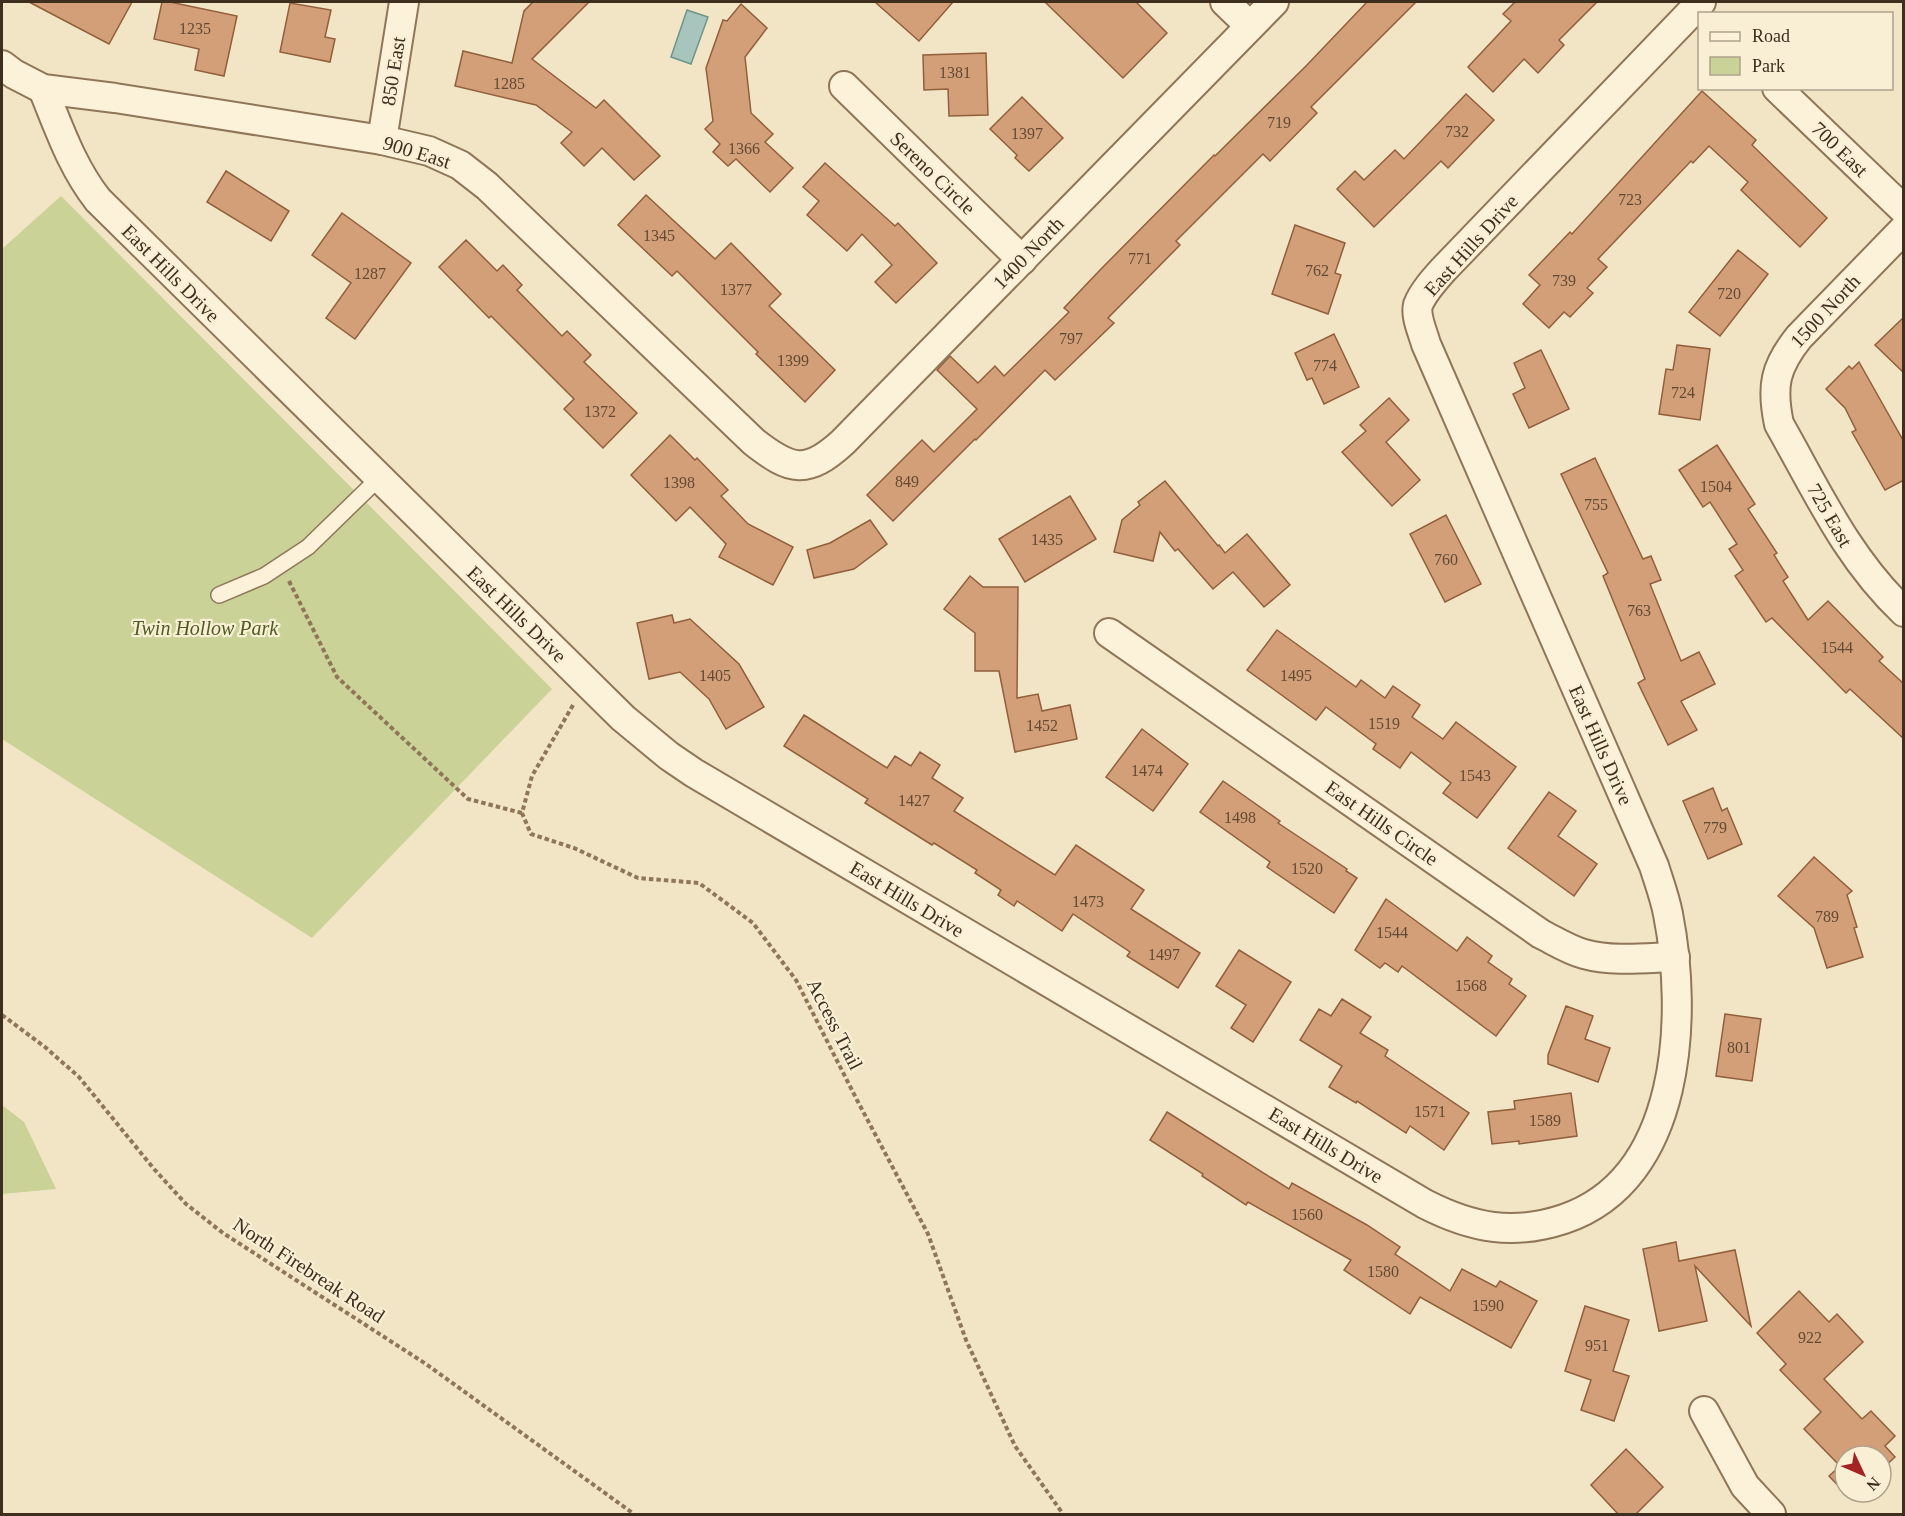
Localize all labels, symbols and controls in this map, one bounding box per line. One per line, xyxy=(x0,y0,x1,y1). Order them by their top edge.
legend xyxy=(1698,12,1893,90)
house number: 1235 xyxy=(179,20,211,37)
text: Road xyxy=(1752,26,1790,46)
street label: 850 East xyxy=(377,35,409,107)
text: Park xyxy=(1752,56,1785,76)
house number: 1381 xyxy=(939,64,971,81)
house number: 1285 xyxy=(493,75,525,92)
house number: 719 xyxy=(1267,114,1291,131)
street label: 700 East xyxy=(1807,117,1873,181)
house number: 732 xyxy=(1445,123,1469,140)
house number: 1397 xyxy=(1011,125,1043,142)
street label: Sereno Circle xyxy=(886,127,980,219)
street label: 900 East xyxy=(381,131,454,173)
house number: 1366 xyxy=(728,140,760,157)
street label: East Hills Drive xyxy=(1420,190,1522,300)
house number: 723 xyxy=(1618,191,1642,208)
street label: 1400 North xyxy=(988,212,1068,294)
street label: East Hills Drive xyxy=(118,220,224,326)
house number: 1345 xyxy=(643,227,675,244)
house number: 771 xyxy=(1128,250,1152,267)
house number: 762 xyxy=(1305,262,1329,279)
house number: 1287 xyxy=(354,265,386,282)
street label: 1500 North xyxy=(1786,270,1864,352)
house number: 739 xyxy=(1552,272,1576,289)
house number: 1377 xyxy=(720,281,752,298)
house number: 720 xyxy=(1717,285,1741,302)
house number: 797 xyxy=(1059,330,1083,347)
house number: 1399 xyxy=(777,352,809,369)
house number: 774 xyxy=(1313,357,1337,374)
house number: 724 xyxy=(1671,384,1695,401)
house number: 1372 xyxy=(584,403,616,420)
house number: 849 xyxy=(895,473,919,490)
house number: 1398 xyxy=(663,474,695,491)
house number: 1504 xyxy=(1700,478,1732,495)
street label: 725 East xyxy=(1803,479,1857,551)
house number: 755 xyxy=(1584,496,1608,513)
house number: 1435 xyxy=(1031,531,1063,548)
house number: 760 xyxy=(1434,551,1458,568)
street label: East Hills Drive xyxy=(463,561,571,667)
house number: 763 xyxy=(1627,602,1651,619)
park label: Twin Hollow Park xyxy=(132,617,279,639)
house number: 1544 xyxy=(1821,639,1853,656)
house number: 1405 xyxy=(699,667,731,684)
house number: 1495 xyxy=(1280,667,1312,684)
street label: East Hills Drive xyxy=(1565,682,1637,808)
house number: 1519 xyxy=(1368,715,1400,732)
house number: 1452 xyxy=(1026,717,1058,734)
house number: 1474 xyxy=(1131,762,1163,779)
house number: 1543 xyxy=(1459,767,1491,784)
street label: East Hills Circle xyxy=(1322,776,1443,870)
house number: 1427 xyxy=(898,792,930,809)
house number: 1498 xyxy=(1224,809,1256,826)
house number: 779 xyxy=(1703,819,1727,836)
street label: East Hills Drive xyxy=(846,856,968,942)
house number: 1520 xyxy=(1291,860,1323,877)
house number: 1473 xyxy=(1072,893,1104,910)
house number: 789 xyxy=(1815,908,1839,925)
house number: 1544 xyxy=(1376,924,1408,941)
house number: 1497 xyxy=(1148,946,1180,963)
street label: Access Trail xyxy=(803,975,868,1074)
house number: 1568 xyxy=(1455,977,1487,994)
house number: 801 xyxy=(1727,1039,1751,1056)
street label: East Hills Drive xyxy=(1265,1102,1387,1188)
house number: 1571 xyxy=(1414,1103,1446,1120)
house number: 1589 xyxy=(1529,1112,1561,1129)
house number: 1560 xyxy=(1291,1206,1323,1223)
street label: North Firebreak Road xyxy=(229,1213,389,1327)
house number: 1580 xyxy=(1367,1263,1399,1280)
house number: 1590 xyxy=(1472,1297,1504,1314)
house number: 922 xyxy=(1798,1329,1822,1346)
house number: 951 xyxy=(1585,1337,1609,1354)
north arrow xyxy=(1833,1444,1893,1504)
text: N xyxy=(1863,1474,1884,1494)

